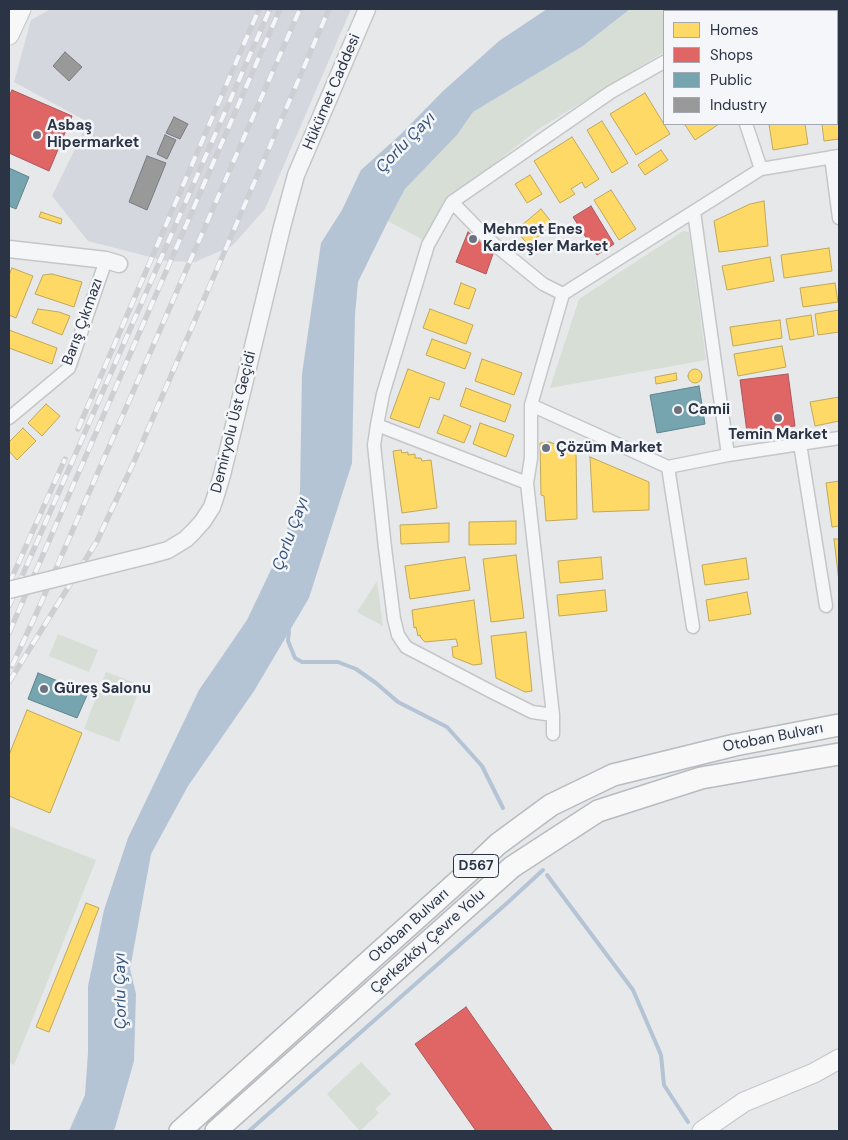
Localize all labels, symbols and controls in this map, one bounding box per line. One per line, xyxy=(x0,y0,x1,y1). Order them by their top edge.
legend xyxy=(663,10,838,125)
text: Homes xyxy=(710,20,759,40)
street label: Hükümet Caddesi xyxy=(300,31,364,153)
text: Shops xyxy=(710,45,753,65)
text: Public xyxy=(710,70,752,90)
text: Industry xyxy=(710,95,767,115)
water label: Çorlu Çayı xyxy=(372,109,440,177)
place label: Asbaş Hipermarket xyxy=(47,117,139,152)
marker: Asbaş Hipermarket xyxy=(31,129,43,141)
place label: Mehmet Enes Kardeşler Market xyxy=(483,221,608,256)
marker: Mehmet Enes Kardeşler Market xyxy=(467,233,479,245)
street label: Barış Çıkmazı xyxy=(59,276,107,368)
street label: Demiryolu Üst Geçidi xyxy=(208,349,260,495)
place label: Camii xyxy=(688,401,730,419)
marker: Camii xyxy=(672,404,684,416)
marker: Temin Market xyxy=(772,412,784,424)
place label: Temin Market xyxy=(728,426,828,444)
place label: Çözüm Market xyxy=(556,439,662,457)
marker: Çözüm Market xyxy=(540,442,552,454)
water label: Çorlu Çayı xyxy=(269,495,313,573)
place label: Güreş Salonu xyxy=(54,680,151,698)
marker: Güreş Salonu xyxy=(38,683,50,695)
street label: Otoban Bulvarı xyxy=(721,719,825,757)
road number: D567 xyxy=(454,854,498,878)
street label: Otoban Bulvarı xyxy=(365,885,453,967)
street label: Çerkezköy Çevre Yolu xyxy=(367,886,489,998)
water label: Çorlu Çayı xyxy=(111,952,131,1030)

